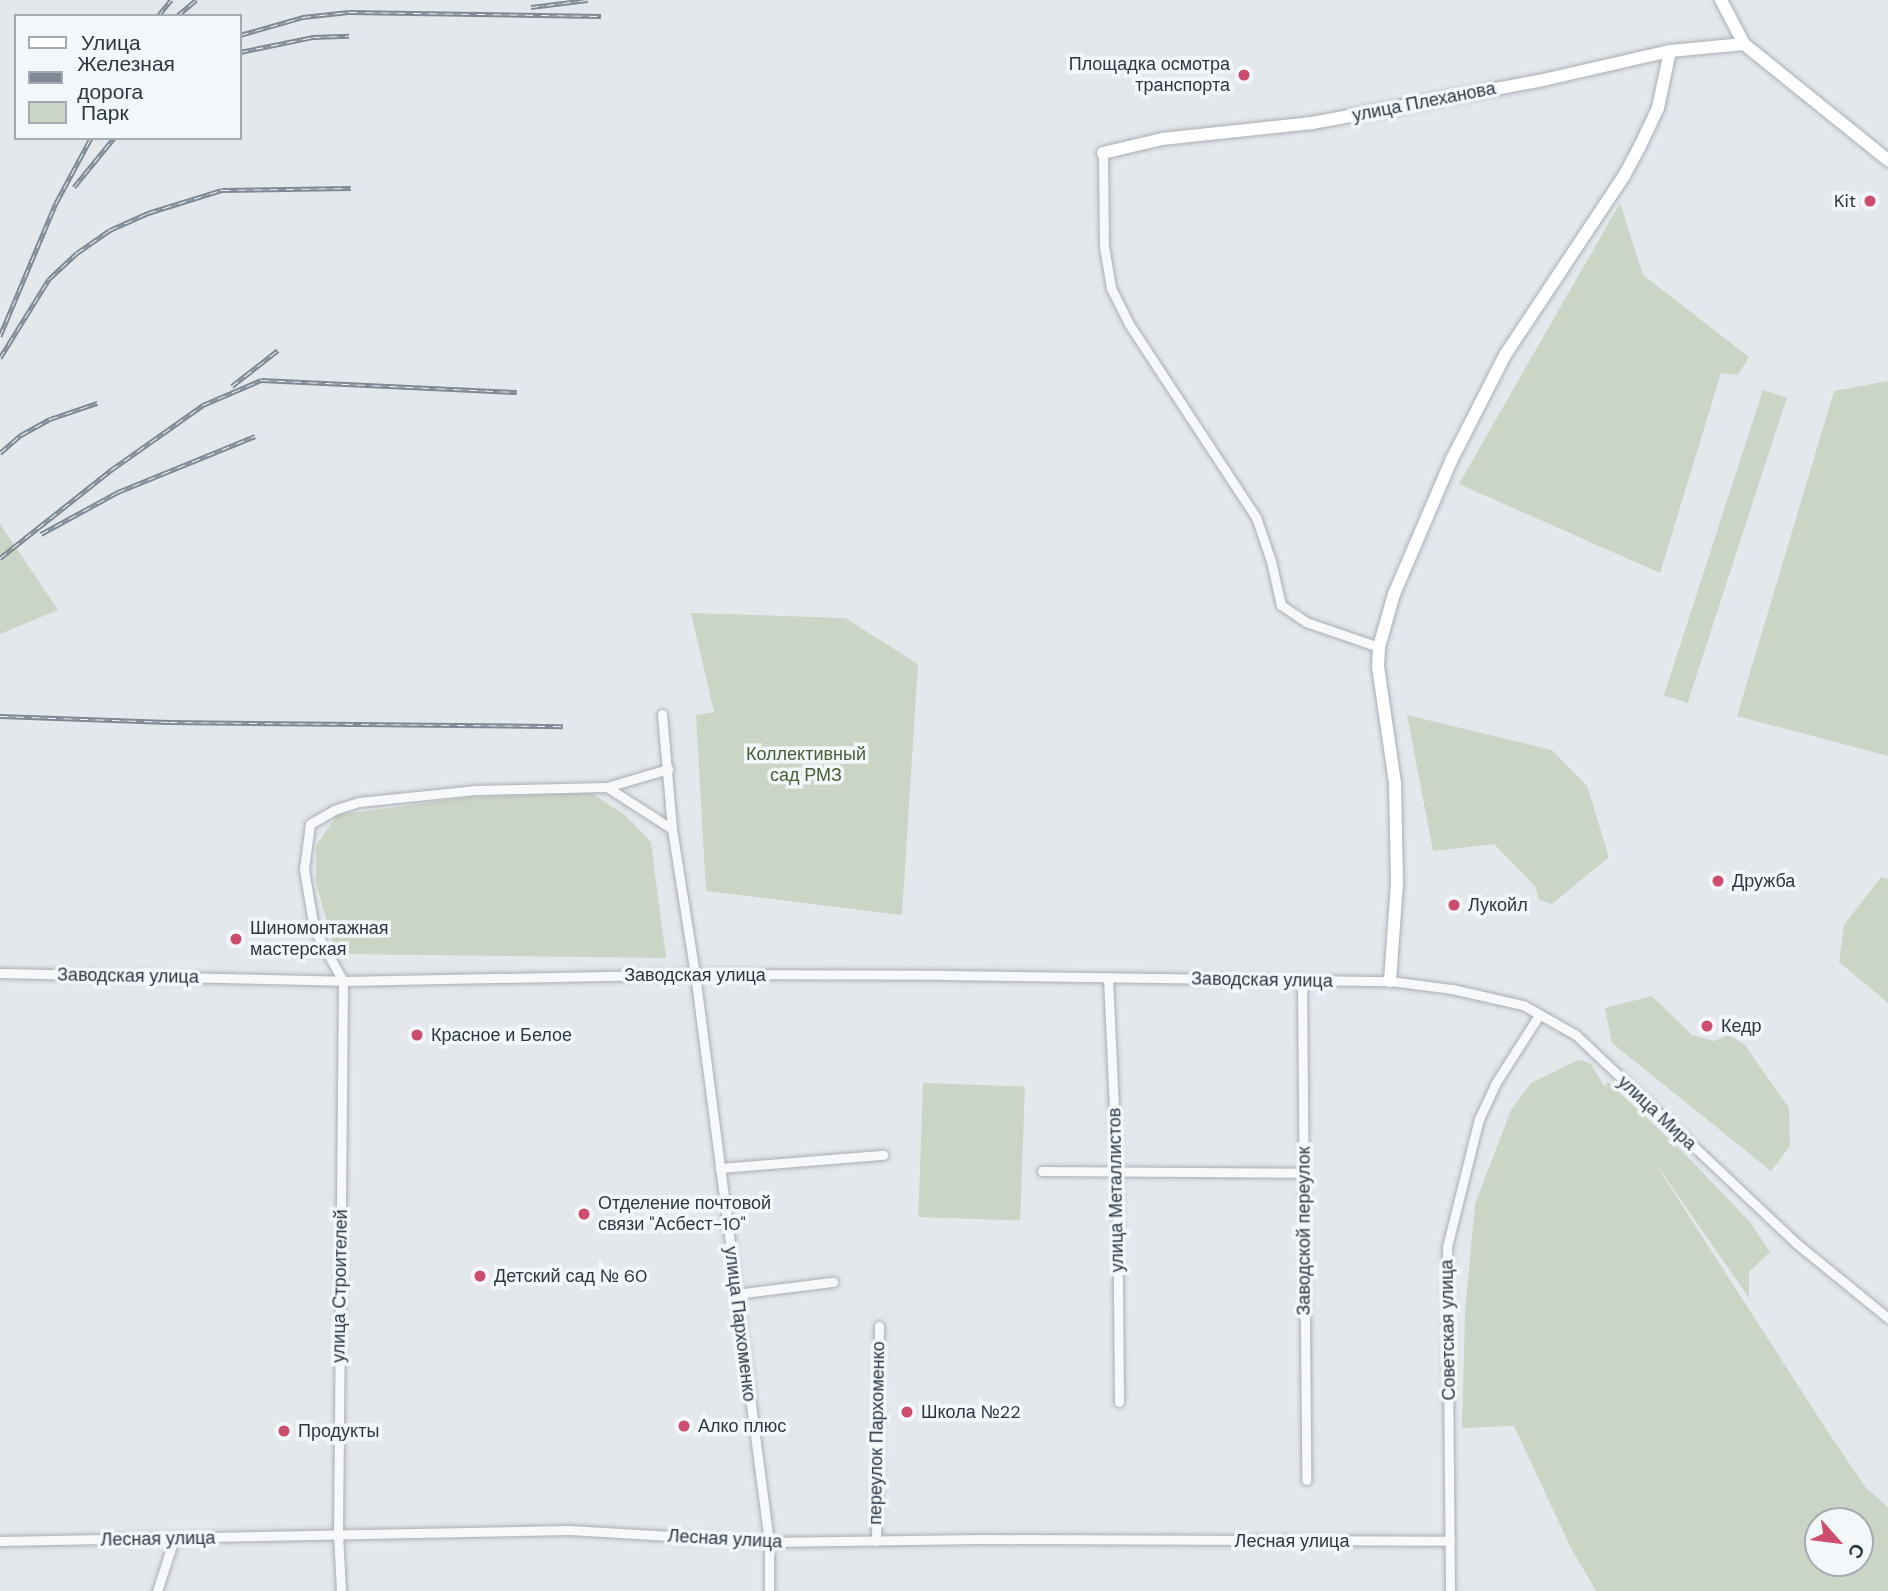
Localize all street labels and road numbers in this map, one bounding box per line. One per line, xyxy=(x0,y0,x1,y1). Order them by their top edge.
street label: улица Плеханова xyxy=(1351,78,1497,126)
street label: Заводская улица xyxy=(57,964,199,988)
street label: Заводская улица xyxy=(624,964,766,986)
street label: Заводская улица xyxy=(1191,968,1333,992)
street label: улица Мира xyxy=(1613,1071,1701,1155)
street label: улица Металлистов xyxy=(1104,1108,1128,1272)
street label: Заводской переулок xyxy=(1293,1146,1315,1316)
street label: улица Строителей xyxy=(328,1209,352,1363)
street label: улица Пархоменко xyxy=(720,1245,760,1403)
street label: Советская улица xyxy=(1436,1259,1460,1401)
street label: переулок Пархоменко xyxy=(865,1341,889,1525)
street label: Лесная улица xyxy=(667,1525,783,1553)
street label: Лесная улица xyxy=(100,1527,216,1551)
street label: Лесная улица xyxy=(1235,1530,1349,1552)

